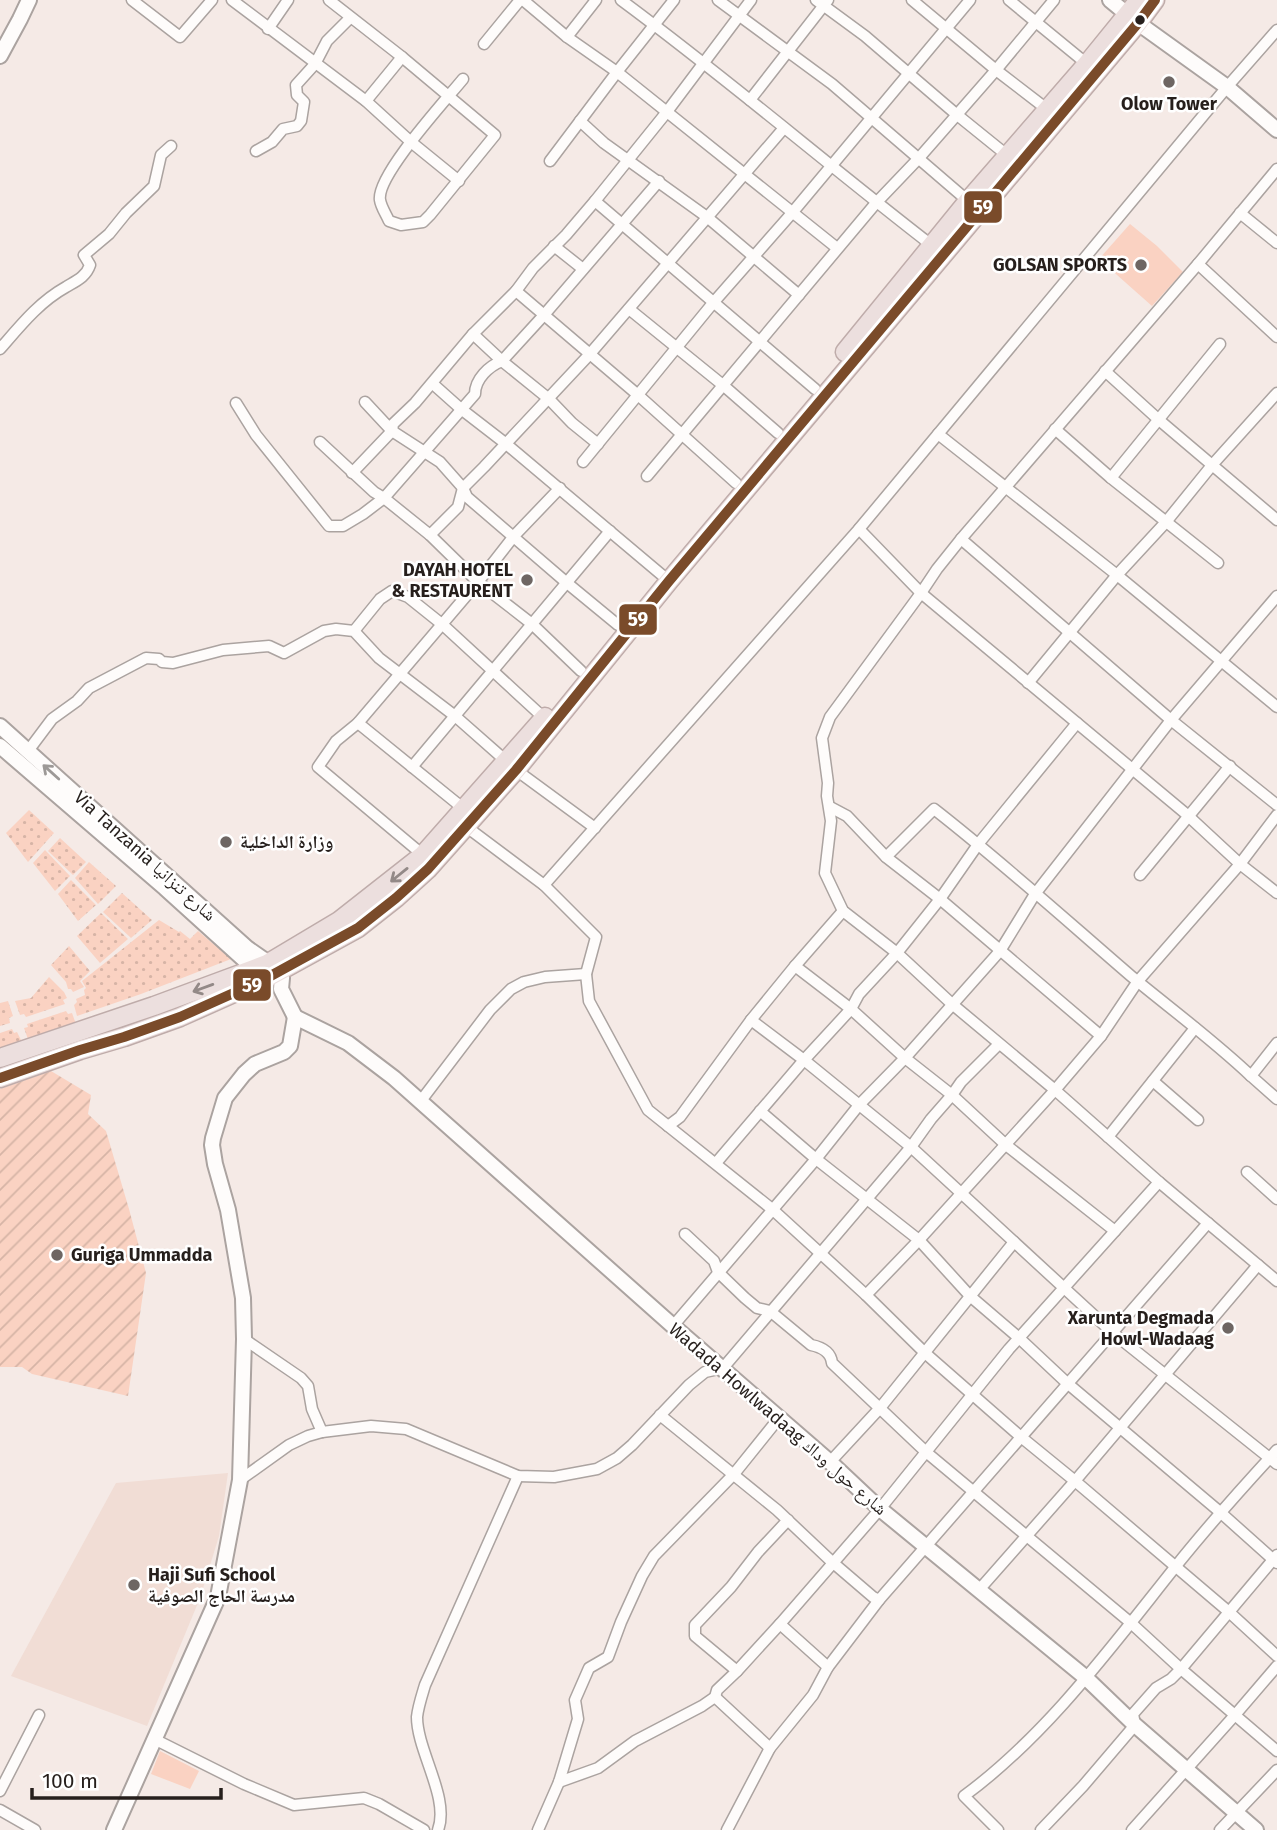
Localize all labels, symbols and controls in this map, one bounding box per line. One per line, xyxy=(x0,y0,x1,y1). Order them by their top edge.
unlabelled marker xyxy=(1133,13,1147,27)
marker: Olow Tower xyxy=(1161,74,1177,90)
place label: Olow Tower xyxy=(1121,93,1218,115)
line badge: 59 xyxy=(963,190,1003,224)
text: 59 xyxy=(973,196,994,219)
place label: GOLSAN SPORTS xyxy=(993,254,1127,276)
marker: GOLSAN SPORTS xyxy=(1133,257,1149,273)
place label: DAYAH HOTEL & RESTAURENT xyxy=(392,559,513,602)
marker: DAYAH HOTEL & RESTAURENT xyxy=(519,572,535,588)
line badge: 59 xyxy=(618,603,658,636)
text: 59 xyxy=(628,608,649,631)
one-way arrow xyxy=(43,764,61,780)
street label: Via Tanzania شارع تنزانيا xyxy=(69,786,221,926)
place label: وزارة الداخلية xyxy=(240,831,333,853)
marker: وزارة الداخلية xyxy=(218,834,234,850)
one-way arrow xyxy=(390,867,408,882)
line badge: 59 xyxy=(232,968,272,1002)
text: 59 xyxy=(242,974,263,997)
one-way arrow xyxy=(193,983,215,995)
place label: Guriga Ummadda xyxy=(71,1244,212,1266)
marker: Guriga Ummadda xyxy=(49,1247,65,1263)
place label: Xarunta Degmada Howl-Wadaag xyxy=(1067,1307,1214,1350)
street label: Wadada Howlwadaag شارع حول وداك xyxy=(664,1318,892,1520)
marker: Xarunta Degmada Howl-Wadaag xyxy=(1220,1320,1236,1336)
place label: Haji Sufi School مدرسة الحاج الصوفية xyxy=(148,1564,295,1607)
marker: Haji Sufi School مدرسة الحاج الصوفية xyxy=(126,1577,142,1593)
scale bar xyxy=(32,1756,220,1800)
text: 100 m xyxy=(42,1768,98,1794)

